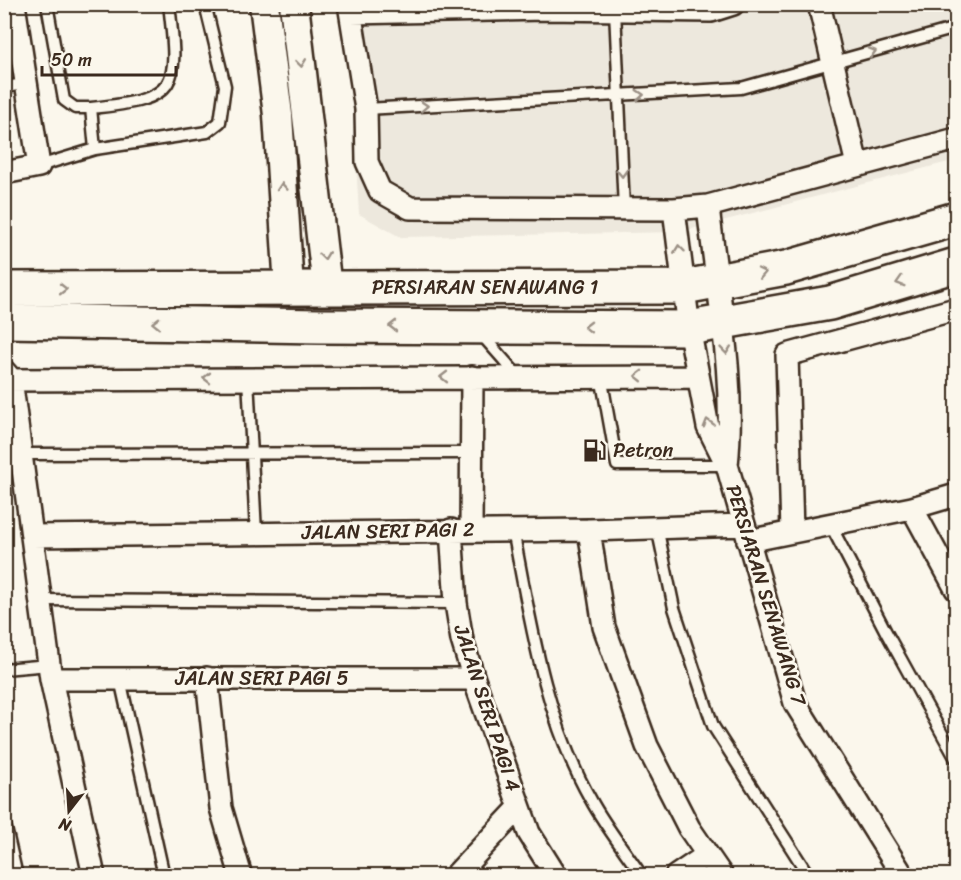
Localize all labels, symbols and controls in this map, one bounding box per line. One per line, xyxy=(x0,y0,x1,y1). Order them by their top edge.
scale bar xyxy=(42,39,176,77)
text: 50 m xyxy=(51,44,92,76)
one-way arrow xyxy=(866,47,877,59)
one-way arrow xyxy=(294,58,307,67)
one-way arrow xyxy=(635,89,644,102)
one-way arrow xyxy=(420,100,429,113)
one-way arrow xyxy=(616,169,628,178)
one-way arrow xyxy=(276,183,289,192)
one-way arrow xyxy=(673,245,686,254)
one-way arrow xyxy=(317,252,329,261)
one-way arrow xyxy=(757,267,767,280)
street label: PERSIARAN SENAWANG 1 xyxy=(372,270,598,305)
one-way arrow xyxy=(896,275,906,287)
one-way arrow xyxy=(58,283,67,295)
one-way arrow xyxy=(152,317,161,329)
one-way arrow xyxy=(389,320,398,332)
one-way arrow xyxy=(584,321,593,333)
one-way arrow xyxy=(719,346,731,355)
one-way arrow xyxy=(634,370,643,382)
one-way arrow xyxy=(439,371,448,383)
one-way arrow xyxy=(202,372,211,384)
one-way arrow xyxy=(703,418,715,429)
place label: Petron xyxy=(613,433,674,468)
fuel station icon: Petron xyxy=(582,437,608,463)
street label: PERSIARAN SENAWANG 7 xyxy=(716,480,817,711)
street label: JALAN SERI PAGI 2 xyxy=(300,512,475,550)
street label: JALAN SERI PAGI 4 xyxy=(443,619,530,796)
street label: JALAN SERI PAGI 5 xyxy=(174,661,349,696)
north arrow xyxy=(39,781,99,841)
text: N xyxy=(54,809,75,841)

